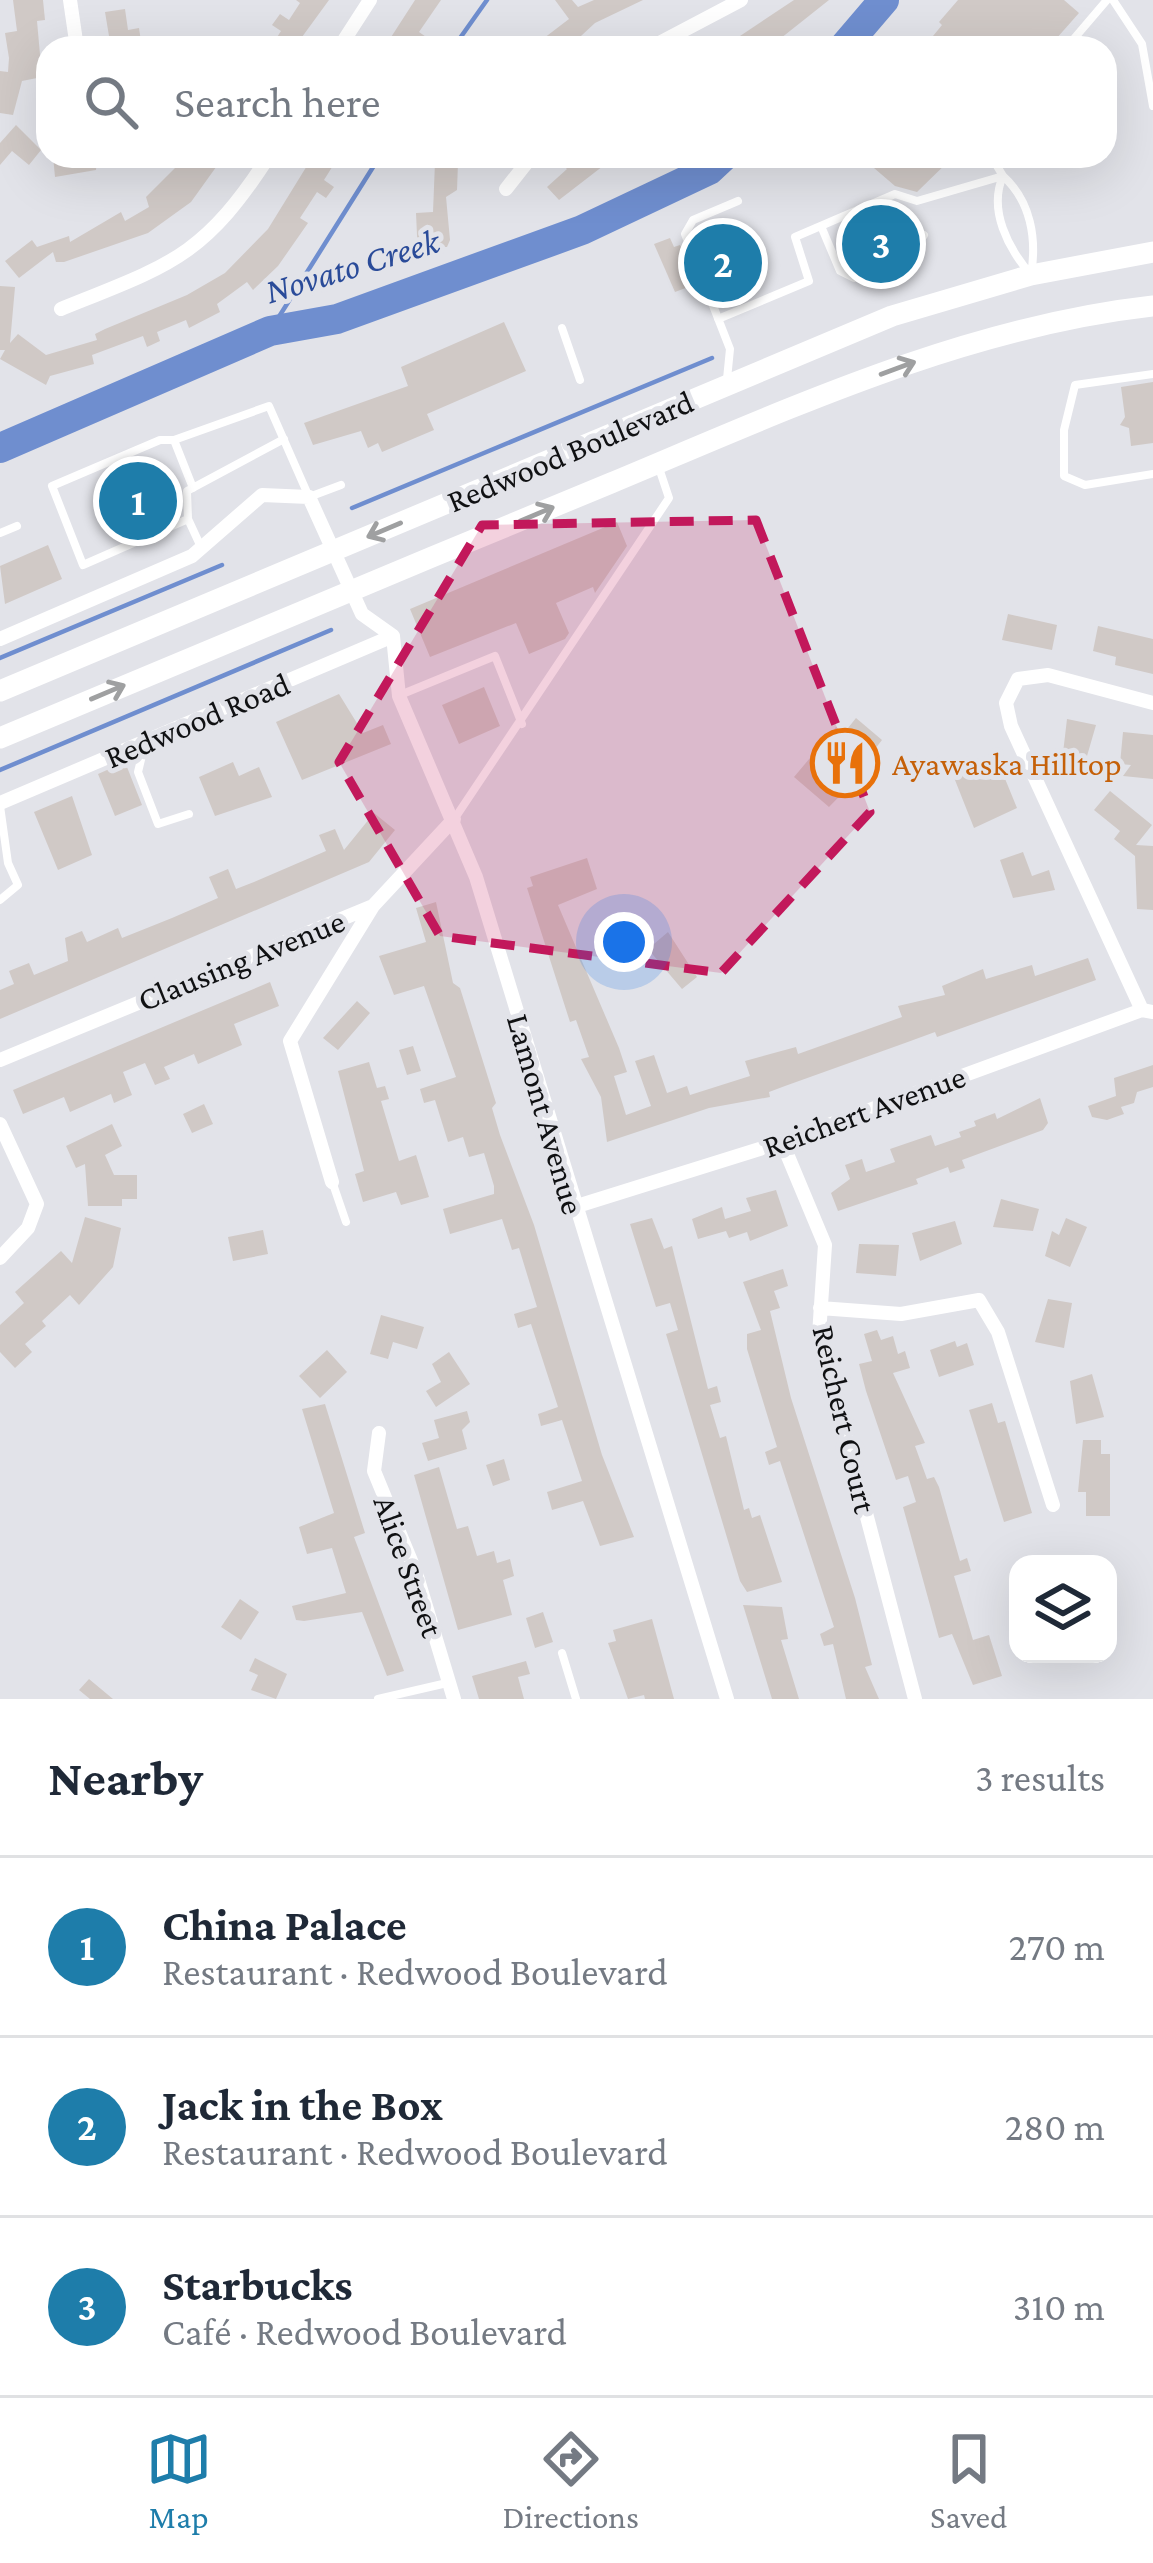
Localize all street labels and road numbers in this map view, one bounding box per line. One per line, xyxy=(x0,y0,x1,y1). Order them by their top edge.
street label: Redwood Boulevard xyxy=(441,382,699,520)
street label: Redwood Road xyxy=(99,664,295,776)
street label: Clausing Avenue xyxy=(132,902,350,1018)
street label: Lamont Avenue xyxy=(500,1010,592,1218)
street label: Reichert Avenue xyxy=(758,1057,970,1165)
street label: Reichert Court xyxy=(805,1322,885,1517)
street label: Alice Street xyxy=(366,1490,452,1643)

